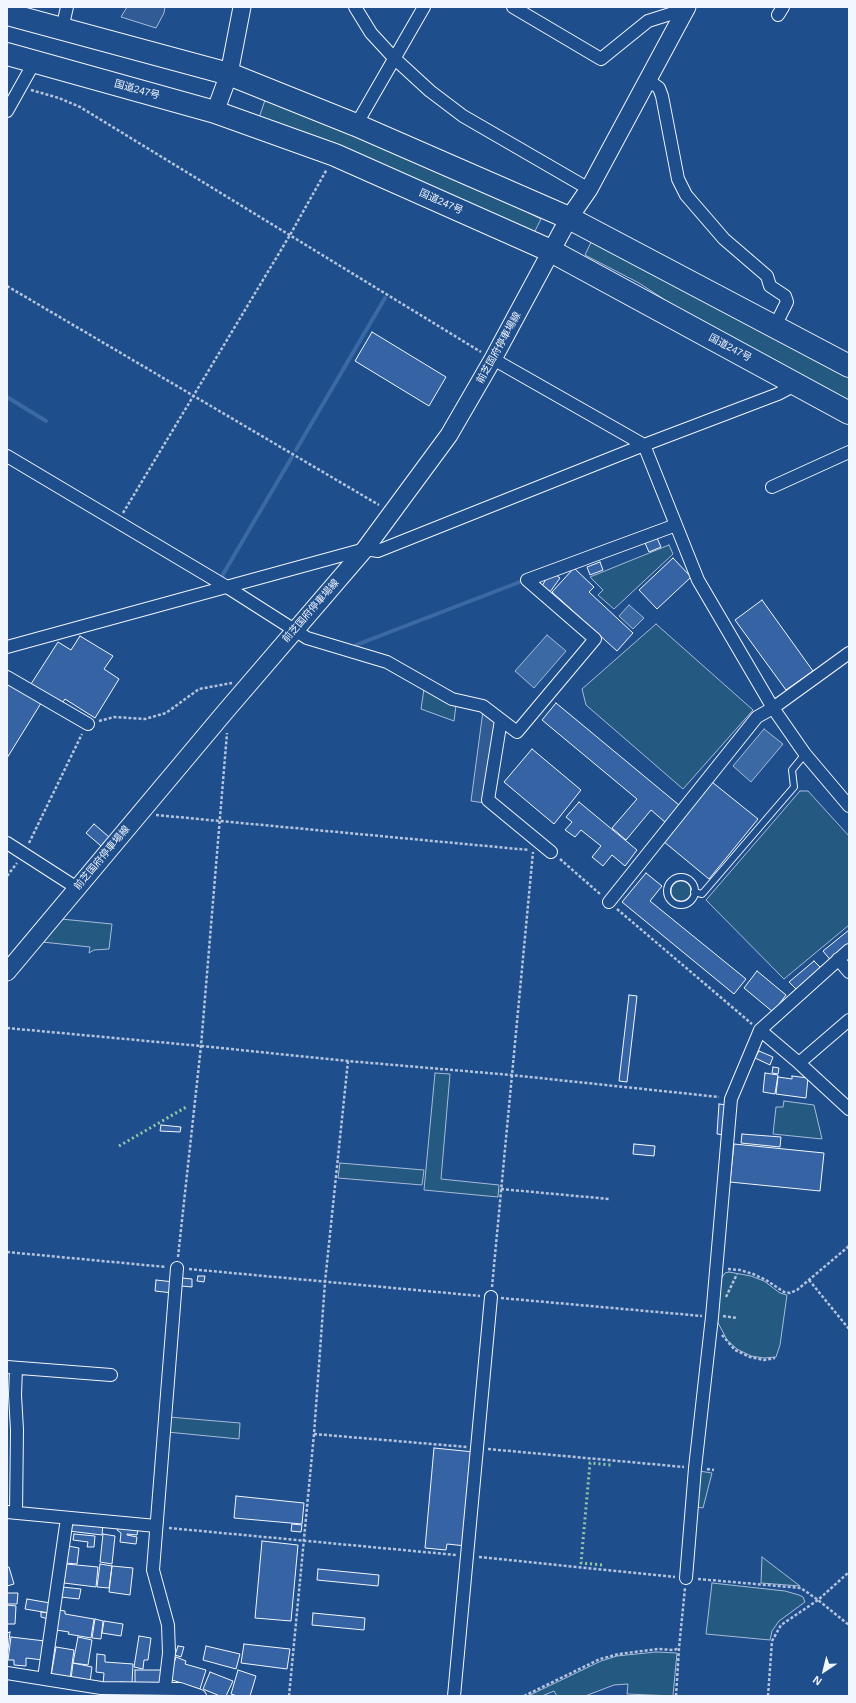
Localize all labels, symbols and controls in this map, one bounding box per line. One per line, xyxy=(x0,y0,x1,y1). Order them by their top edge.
street label: 国道247号 xyxy=(113,78,161,102)
street label: 国道247号 xyxy=(417,187,465,217)
street label: 前芝国府停車場線 xyxy=(474,310,524,386)
street label: 国道247号 xyxy=(707,332,753,364)
street label: 前芝国府停車場線 xyxy=(280,577,342,645)
street label: 前芝国府停車場線 xyxy=(72,824,132,892)
north arrow xyxy=(804,1651,844,1691)
text: N xyxy=(810,1674,824,1688)

